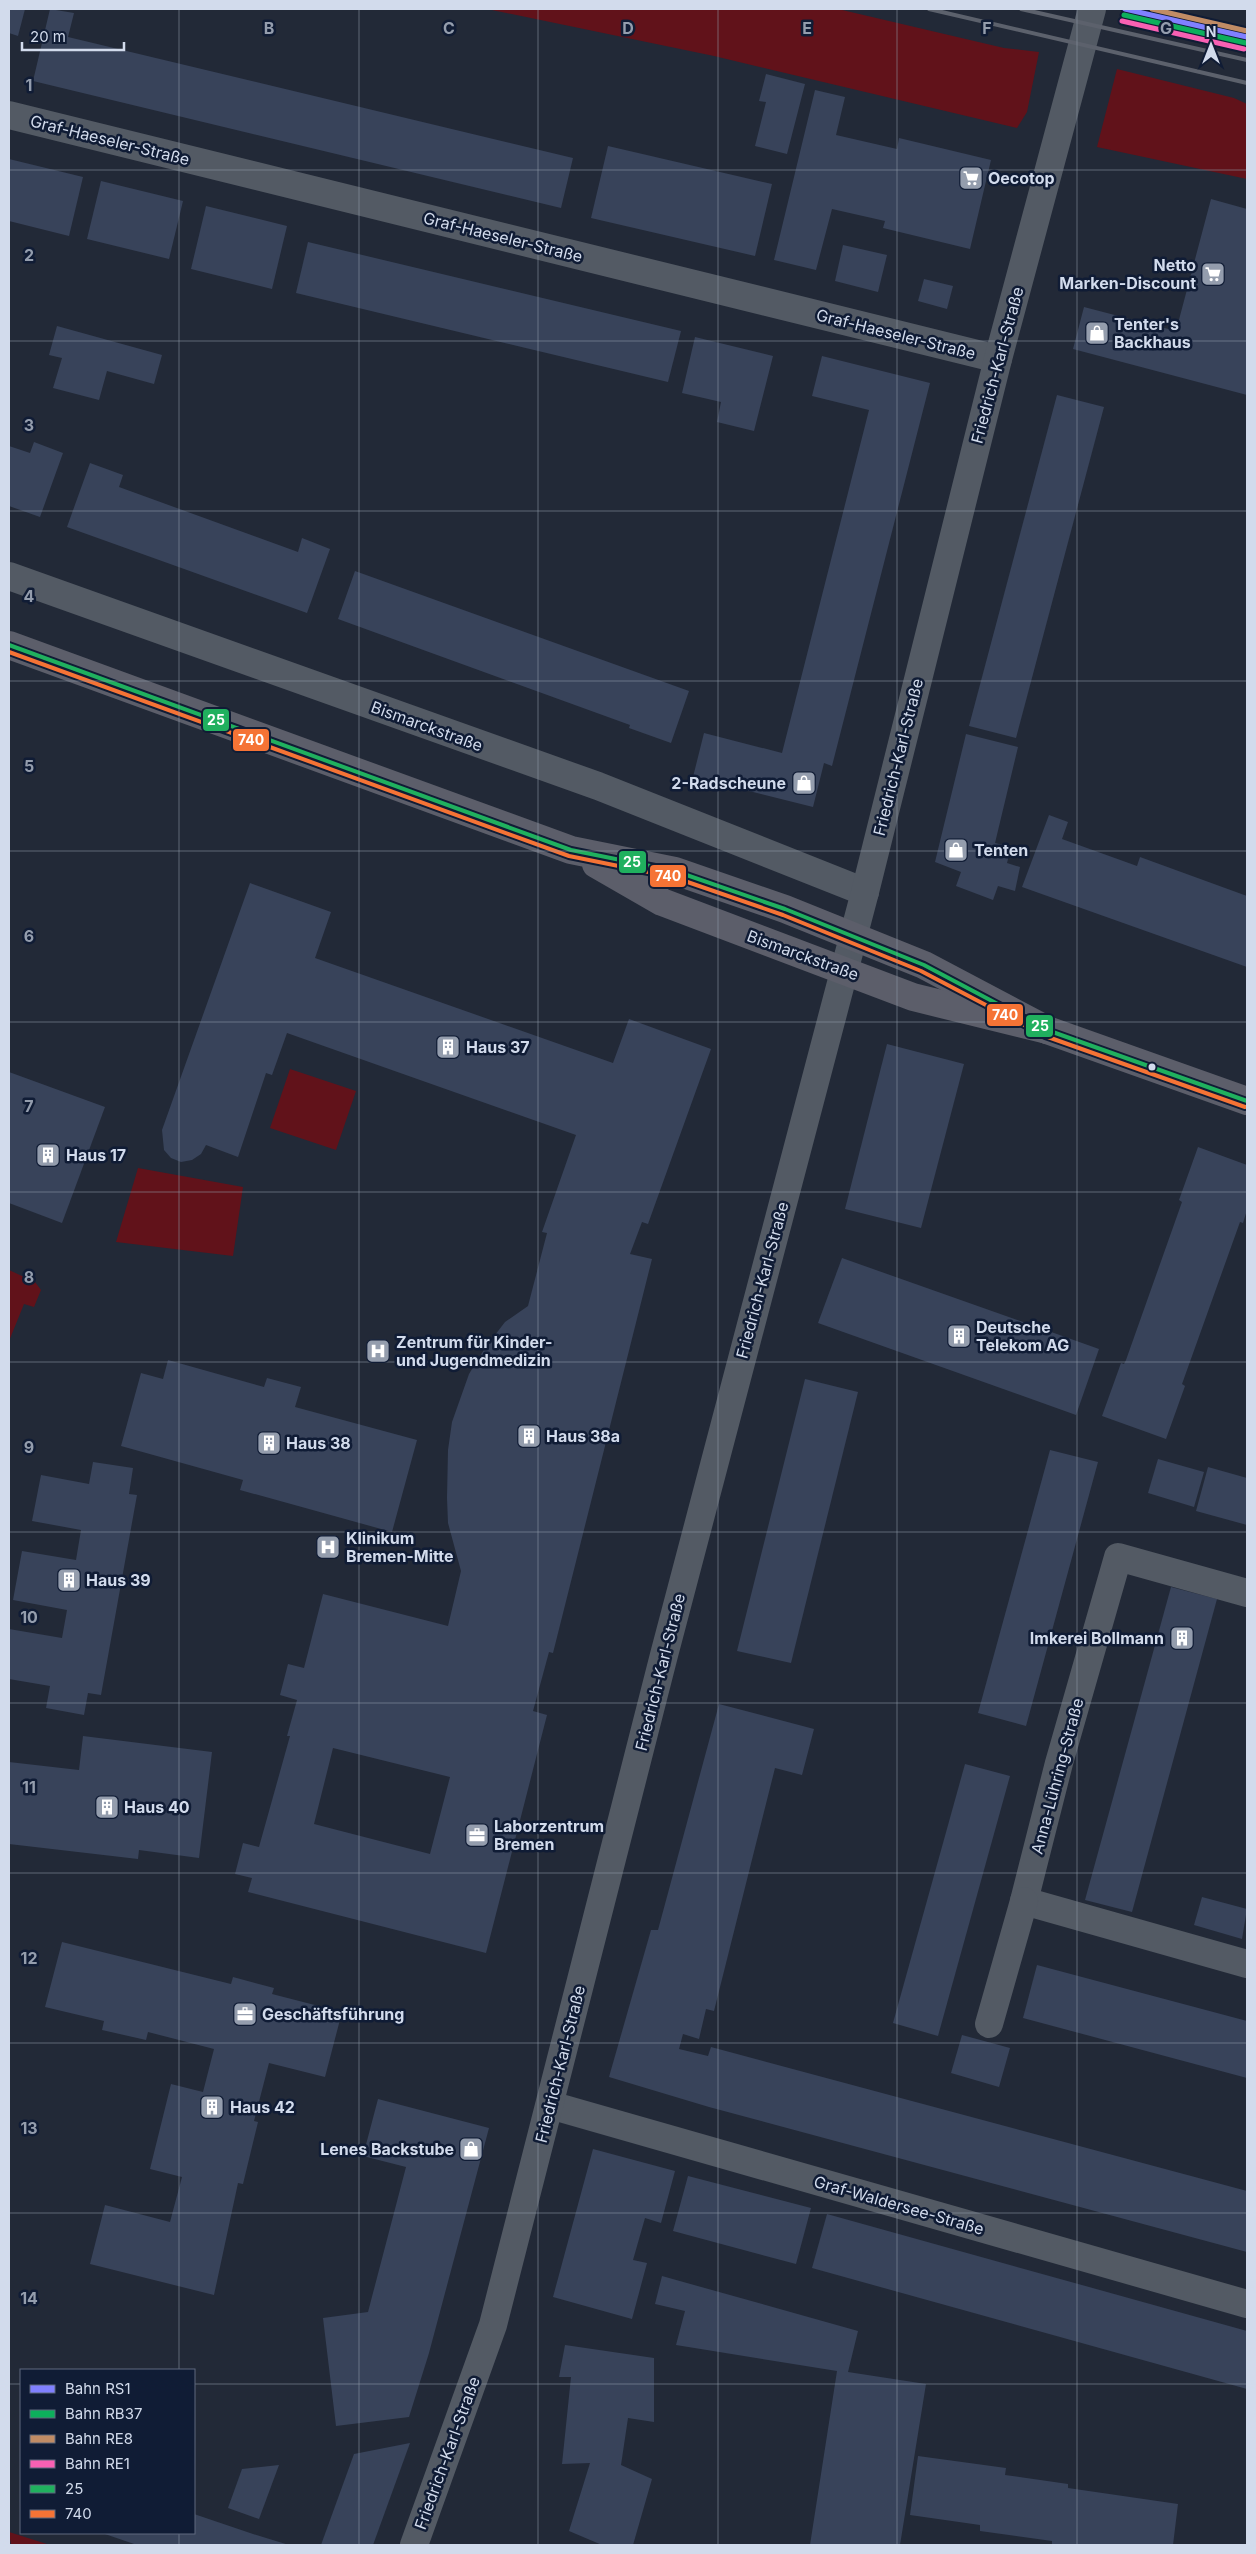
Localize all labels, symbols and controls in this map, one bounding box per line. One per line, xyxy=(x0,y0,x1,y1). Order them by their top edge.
text: B xyxy=(264,18,274,38)
text: C xyxy=(443,18,455,38)
text: D xyxy=(622,18,634,38)
text: E xyxy=(802,18,812,38)
text: F xyxy=(982,18,992,38)
text: G xyxy=(1160,18,1172,38)
scale bar xyxy=(22,20,125,52)
north arrow xyxy=(1186,20,1236,70)
text: N xyxy=(1206,23,1216,40)
text: 20 m xyxy=(30,27,66,46)
text: 1 xyxy=(26,75,32,95)
street label: Graf-Haeseler-Straße xyxy=(28,111,192,169)
supermarket icon: Oecotop xyxy=(958,165,984,191)
place label: Oecotop xyxy=(988,168,1055,188)
street label: Graf-Haeseler-Straße xyxy=(421,208,585,266)
text: 2 xyxy=(24,245,34,265)
place label: Netto Marken-Discount xyxy=(1059,255,1196,293)
supermarket icon: Netto Marken-Discount xyxy=(1200,261,1226,287)
street label: Friedrich-Karl-Straße xyxy=(966,285,1028,445)
street label: Graf-Haeseler-Straße xyxy=(814,305,978,363)
place label: Tenter's Backhaus xyxy=(1114,314,1191,352)
shop icon: Tenter's Backhaus xyxy=(1084,320,1110,346)
text: 3 xyxy=(24,415,34,435)
text: 4 xyxy=(24,586,35,606)
street label: Friedrich-Karl-Straße xyxy=(869,676,927,838)
street label: Bismarckstraße xyxy=(368,697,486,755)
line badge: 25 xyxy=(202,708,230,732)
text: 25 xyxy=(207,711,225,728)
line badge: 740 xyxy=(232,728,270,752)
text: 740 xyxy=(238,731,264,748)
text: 5 xyxy=(24,756,34,776)
shop icon: 2-Radscheune xyxy=(791,770,817,796)
place label: 2-Radscheune xyxy=(671,773,786,793)
shop icon: Tenten xyxy=(943,837,969,863)
place label: Tenten xyxy=(974,840,1028,860)
line badge: 25 xyxy=(618,850,647,874)
text: 25 xyxy=(623,853,641,870)
line badge: 740 xyxy=(649,864,687,888)
text: 740 xyxy=(655,867,681,884)
text: 6 xyxy=(24,926,34,946)
street label: Bismarckstraße xyxy=(744,926,862,984)
line badge: 740 xyxy=(986,1003,1024,1027)
text: 740 xyxy=(992,1006,1018,1023)
line badge: 25 xyxy=(1025,1014,1054,1038)
text: 25 xyxy=(1031,1017,1049,1034)
building icon: Haus 37 xyxy=(435,1034,461,1060)
place label: Haus 37 xyxy=(466,1037,530,1057)
unlabelled marker xyxy=(1147,1062,1157,1072)
text: 7 xyxy=(24,1096,34,1116)
building icon: Haus 17 xyxy=(35,1142,61,1168)
place label: Haus 17 xyxy=(66,1145,126,1165)
street label: Friedrich-Karl-Straße xyxy=(731,1200,793,1360)
text: 8 xyxy=(24,1267,34,1287)
place label: Deutsche Telekom AG xyxy=(976,1317,1069,1355)
building icon: Deutsche Telekom AG xyxy=(946,1323,972,1349)
place label: Zentrum für Kinder- und Jugendmedizin xyxy=(396,1332,552,1370)
hospital icon: Zentrum für Kinder- und Jugendmedizin xyxy=(365,1338,391,1364)
building icon: Haus 38a xyxy=(516,1423,542,1449)
place label: Haus 38a xyxy=(546,1426,620,1446)
building icon: Haus 38 xyxy=(256,1430,282,1456)
place label: Haus 38 xyxy=(286,1433,351,1453)
text: 9 xyxy=(24,1437,34,1457)
place label: Klinikum Bremen-Mitte xyxy=(346,1528,454,1566)
hospital icon: Klinikum Bremen-Mitte xyxy=(315,1534,341,1560)
building icon: Haus 39 xyxy=(56,1567,82,1593)
place label: Haus 39 xyxy=(86,1570,151,1590)
street label: Friedrich-Karl-Straße xyxy=(631,1591,689,1753)
text: 10 xyxy=(20,1607,38,1627)
building icon: Imkerei Bollmann xyxy=(1169,1625,1195,1651)
place label: Imkerei Bollmann xyxy=(1030,1628,1164,1648)
street label: Anna-Lühring-Straße xyxy=(1027,1696,1087,1856)
text: 11 xyxy=(22,1777,36,1797)
building icon: Haus 40 xyxy=(94,1794,120,1820)
place label: Haus 40 xyxy=(124,1797,190,1817)
place label: Laborzentrum Bremen xyxy=(494,1816,604,1854)
office icon: Laborzentrum Bremen xyxy=(464,1822,490,1848)
text: 12 xyxy=(21,1948,37,1968)
street label: Friedrich-Karl-Straße xyxy=(531,1983,589,2145)
office icon: Geschäftsführung xyxy=(232,2001,258,2027)
place label: Geschäftsführung xyxy=(262,2004,404,2024)
building icon: Haus 42 xyxy=(199,2094,225,2120)
place label: Haus 42 xyxy=(230,2097,295,2117)
text: 13 xyxy=(20,2118,38,2138)
shop icon: Lenes Backstube xyxy=(458,2136,484,2162)
place label: Lenes Backstube xyxy=(320,2139,454,2159)
street label: Graf-Waldersee-Straße xyxy=(812,2171,986,2239)
text: 14 xyxy=(20,2288,38,2308)
legend xyxy=(20,2369,195,2534)
street label: Friedrich-Karl-Straße xyxy=(410,2374,484,2532)
text: Bahn RS1 xyxy=(65,2379,131,2398)
text: Bahn RB37 xyxy=(65,2404,142,2423)
text: Bahn RE8 xyxy=(65,2429,133,2448)
text: Bahn RE1 xyxy=(65,2454,130,2473)
text: 25 xyxy=(65,2479,83,2498)
text: 740 xyxy=(65,2504,92,2523)

